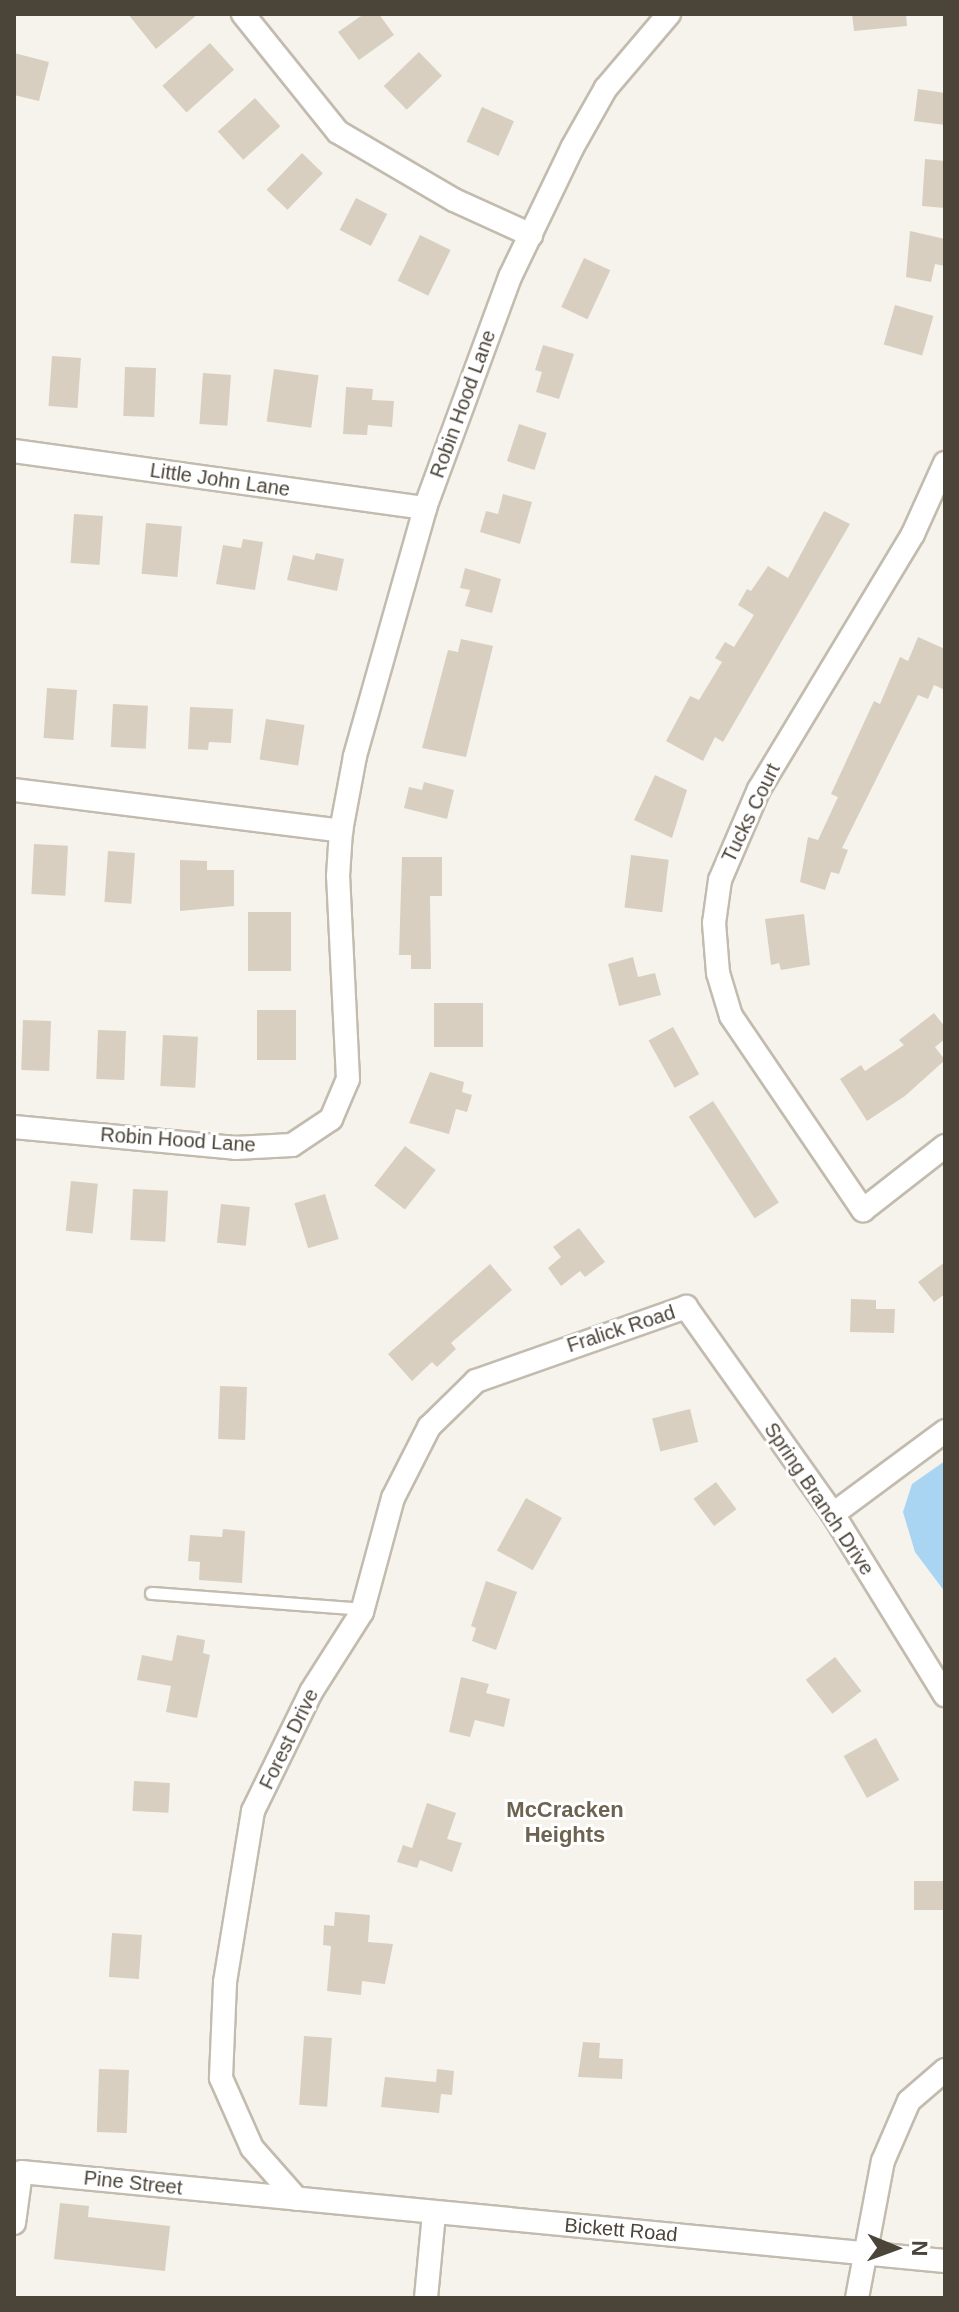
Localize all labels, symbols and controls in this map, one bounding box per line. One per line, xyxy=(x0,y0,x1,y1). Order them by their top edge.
street label: Robin Hood Lane xyxy=(425,327,501,481)
street label: Little John Lane xyxy=(148,458,292,502)
street label: Tucks Court xyxy=(717,760,785,866)
street label: Robin Hood Lane xyxy=(100,1123,256,1157)
street label: Fralick Road xyxy=(564,1300,678,1358)
street label: Spring Branch Drive xyxy=(759,1418,879,1580)
street label: Forest Drive xyxy=(254,1685,324,1793)
district label: McCracken Heights xyxy=(506,1796,624,1848)
street label: Pine Street xyxy=(83,2166,183,2200)
north arrow xyxy=(855,2208,935,2288)
street label: Bickett Road xyxy=(563,2213,679,2247)
text: N xyxy=(907,2240,932,2257)

